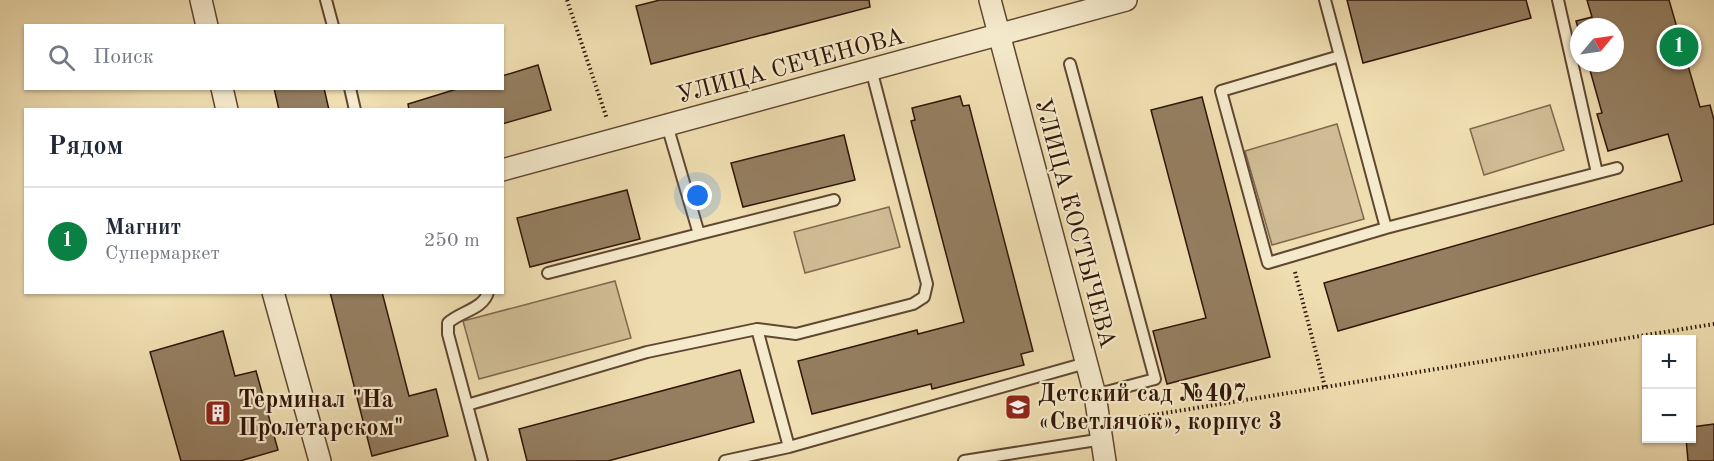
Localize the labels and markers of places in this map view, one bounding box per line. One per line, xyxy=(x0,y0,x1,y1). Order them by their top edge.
pin: 1 xyxy=(1660,24,1698,70)
place label: Детский сад №407 «Светлячок», корпус 3 xyxy=(1038,383,1282,435)
place label: Терминал "На Пролетарском" xyxy=(238,389,403,441)
school or university icon: Детский сад №407 «Светлячок», корпус 3 xyxy=(1003,392,1033,422)
building icon: Терминал "На Пролетарском" xyxy=(203,398,233,428)

